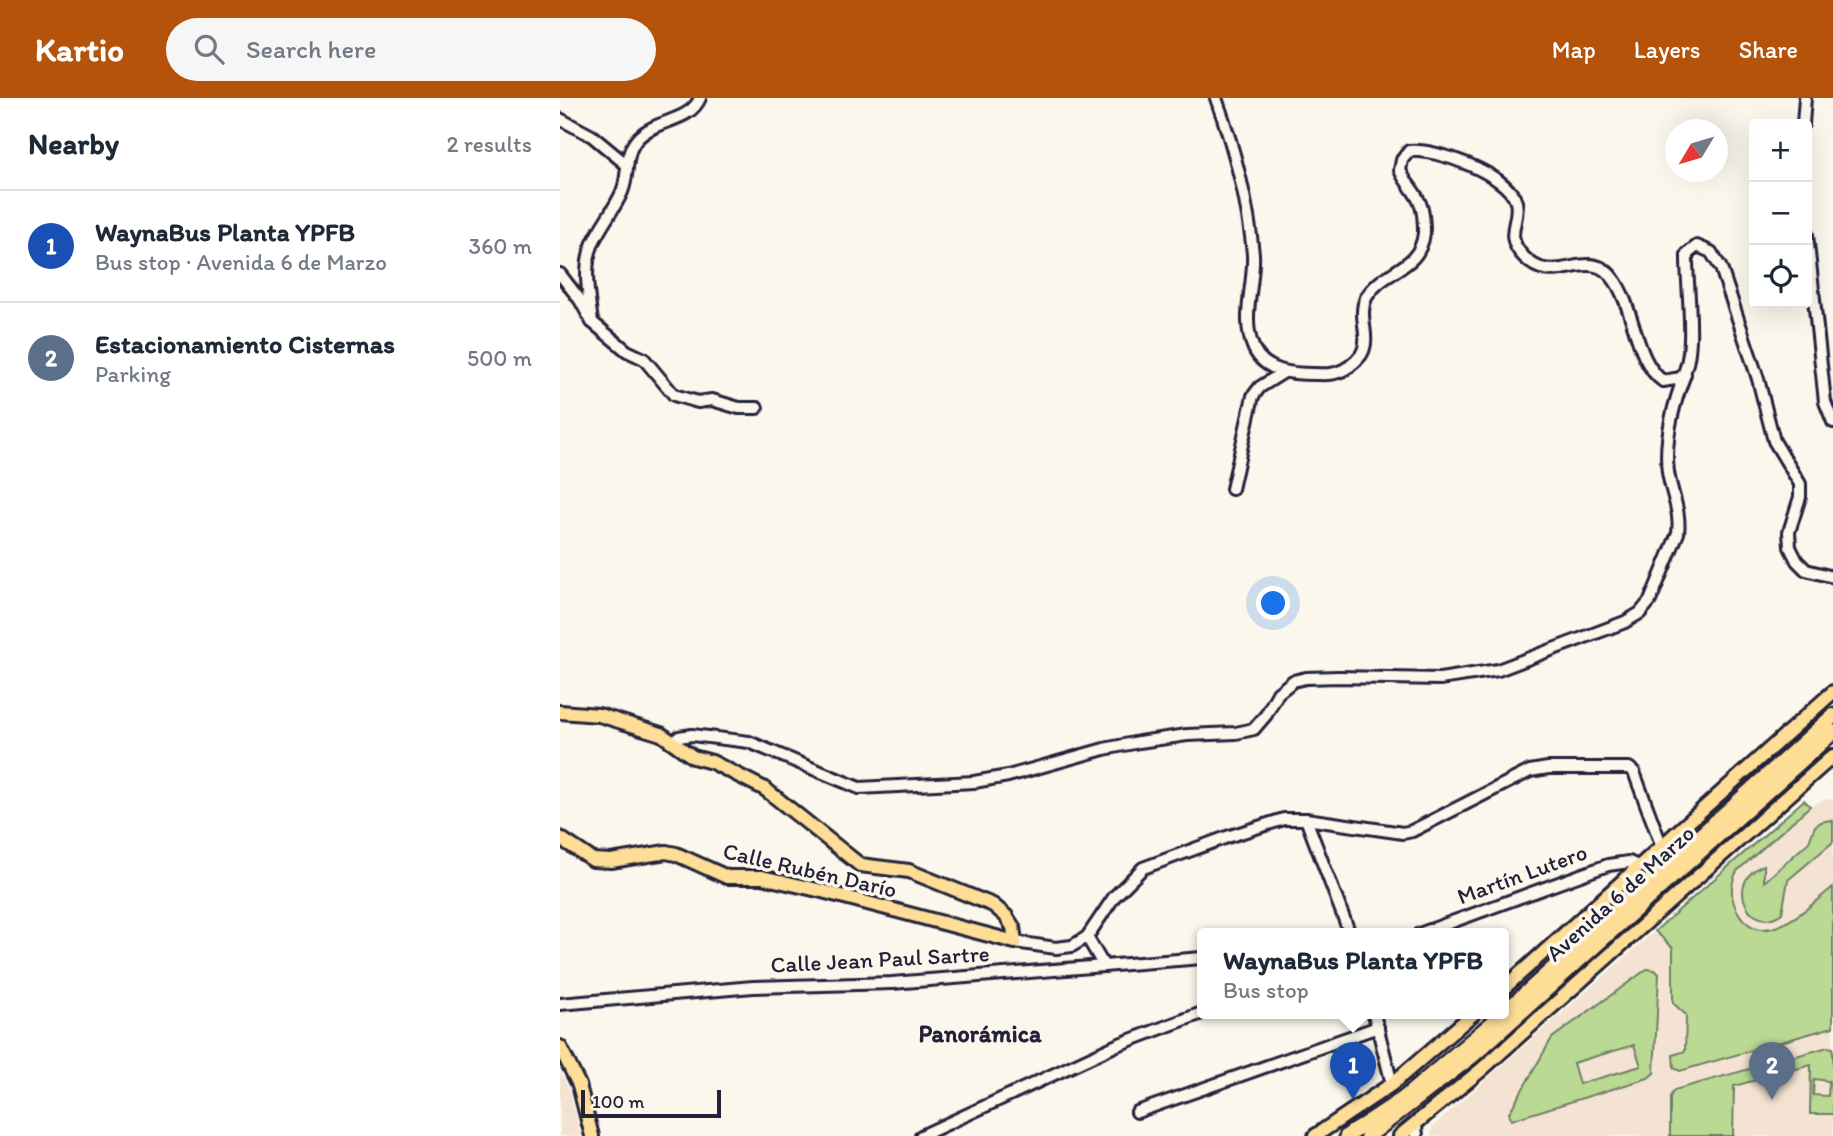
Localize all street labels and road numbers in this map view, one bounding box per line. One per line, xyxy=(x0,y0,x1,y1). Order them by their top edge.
street label: Avenida 6 de Marzo xyxy=(1540,819,1700,967)
street label: Calle Rubén Darío xyxy=(720,836,900,904)
street label: Martín Lutero xyxy=(1453,838,1591,910)
street label: Calle Jean Paul Sartre xyxy=(770,939,990,979)

